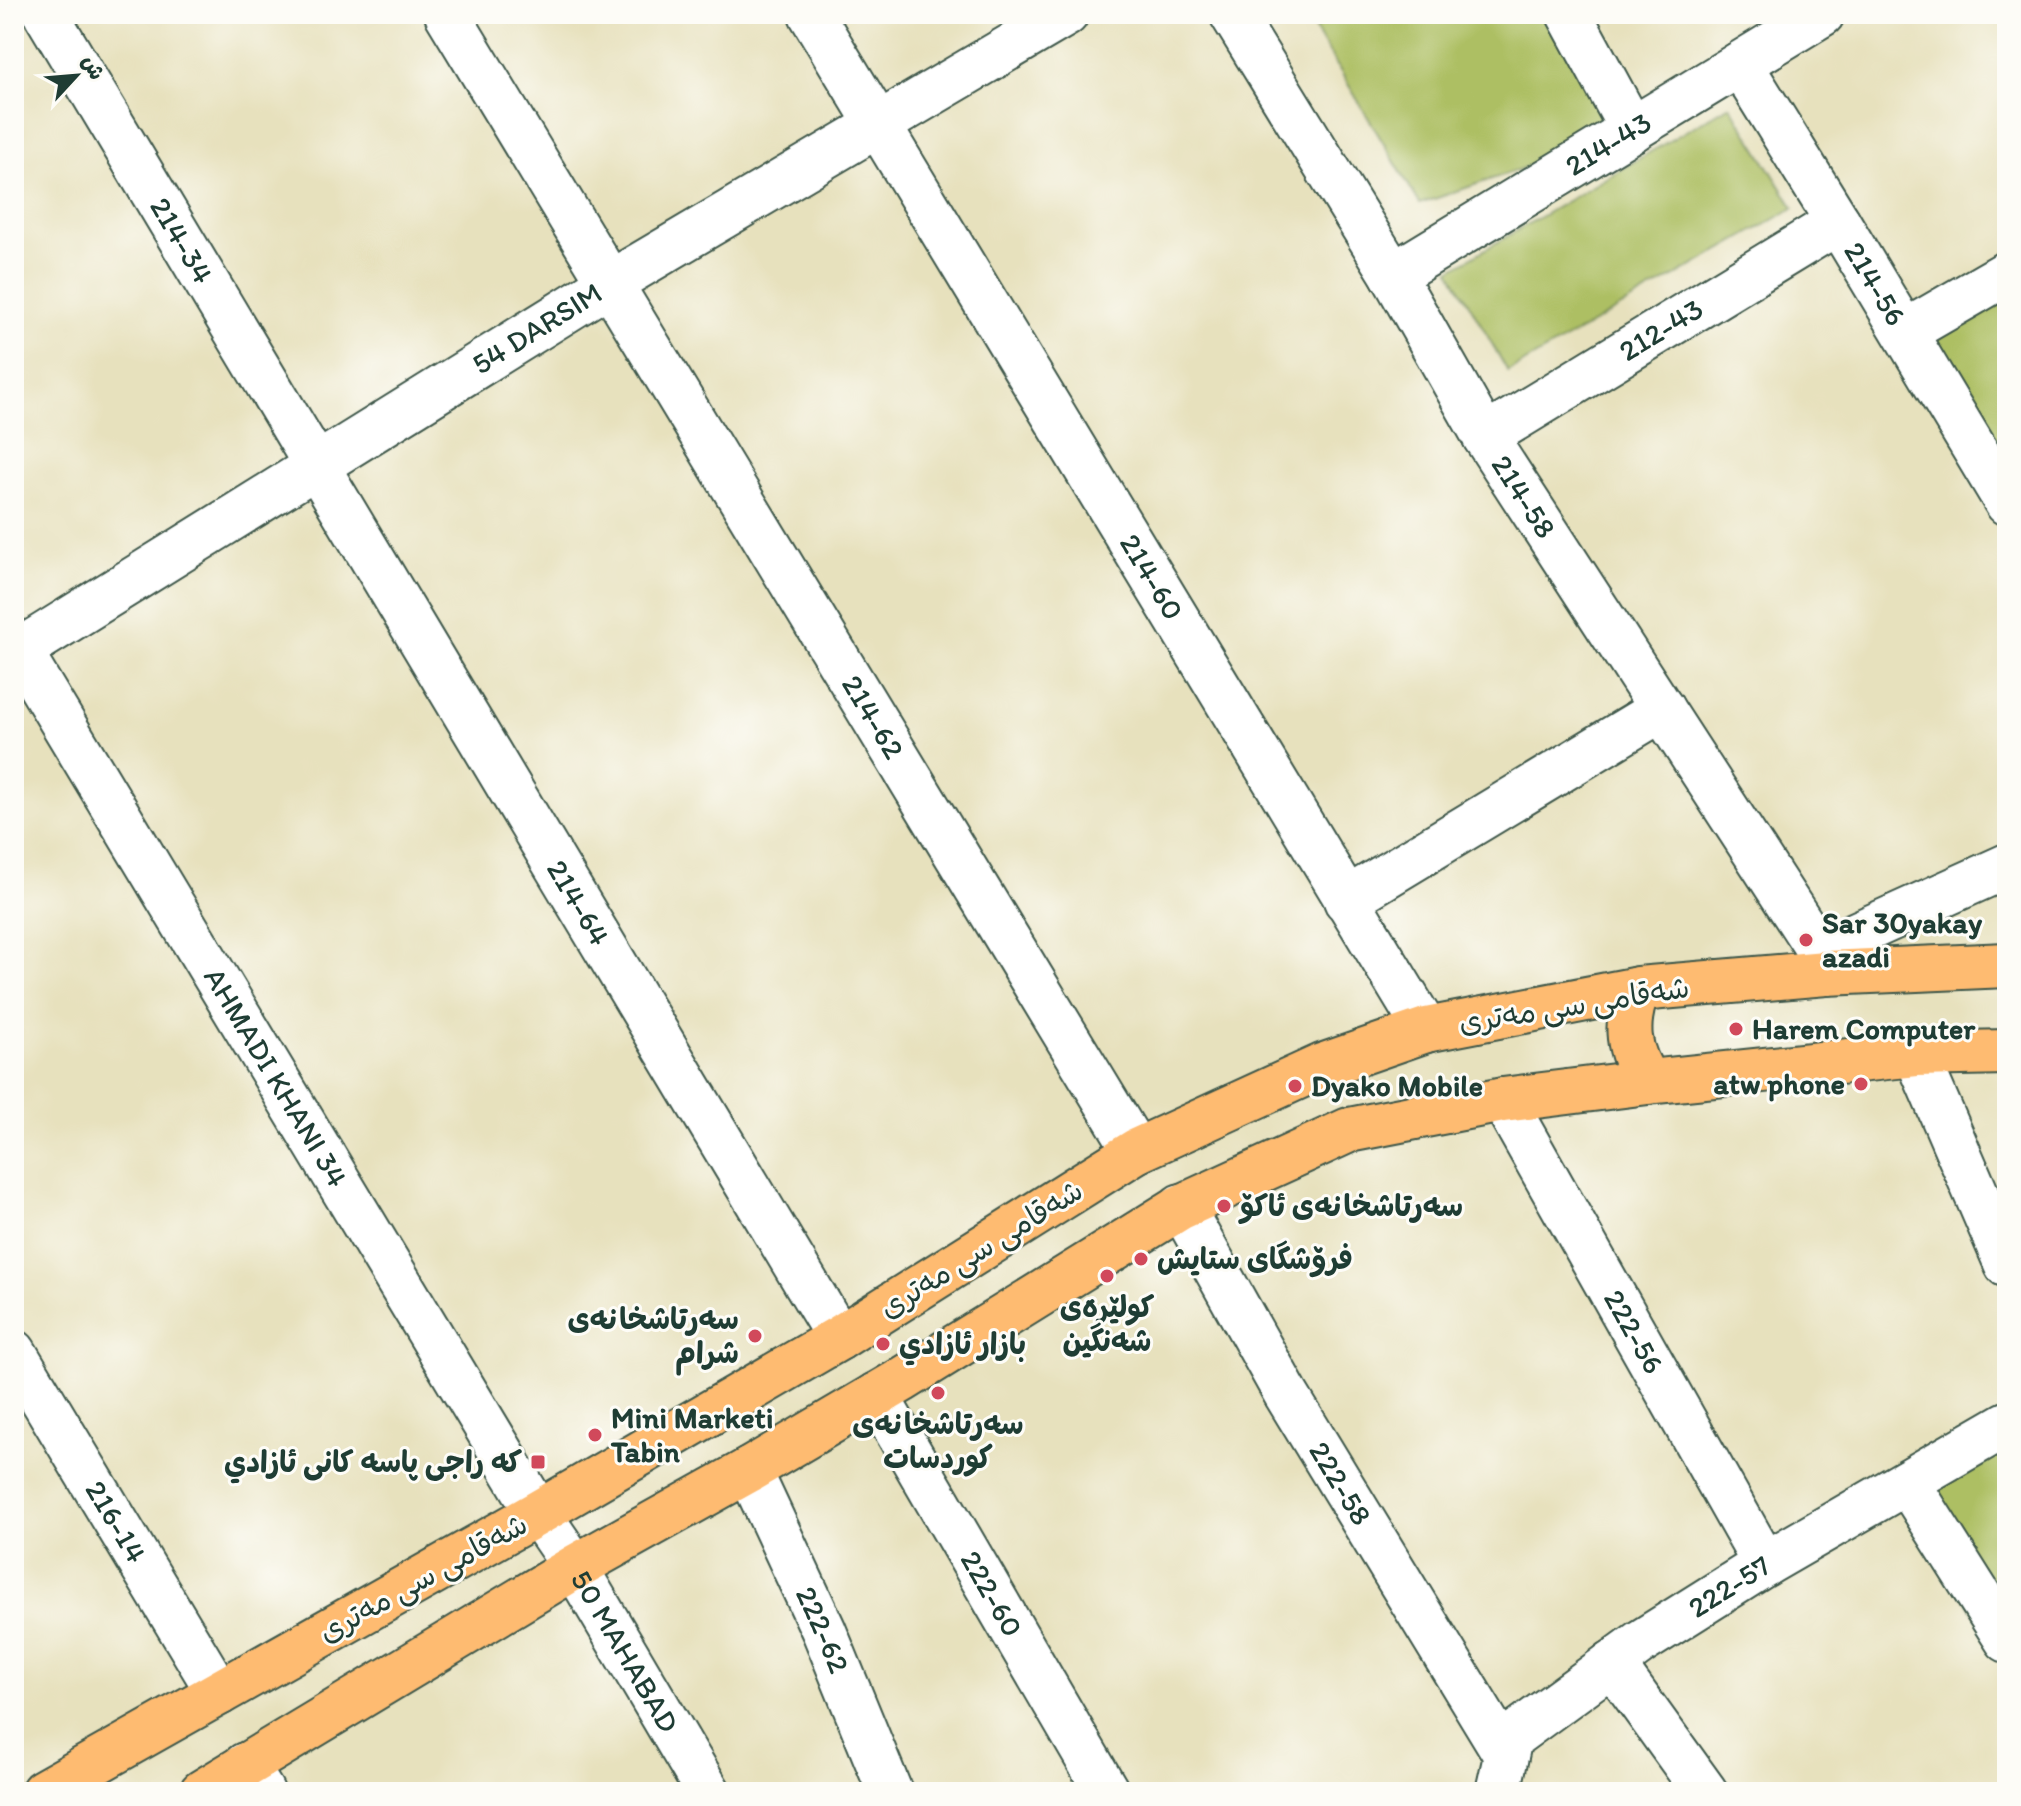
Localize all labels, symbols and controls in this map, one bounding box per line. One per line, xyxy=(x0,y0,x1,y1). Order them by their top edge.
north arrow xyxy=(36,36,116,116)
text: ش xyxy=(76,51,111,84)
street label: 214-43 xyxy=(1558,103,1658,184)
street label: 214-34 xyxy=(142,190,222,290)
street label: 214-56 xyxy=(1836,235,1915,332)
street label: 54 DARSIM xyxy=(465,274,609,382)
street label: 212-43 xyxy=(1612,290,1710,369)
street label: 214-58 xyxy=(1484,448,1565,545)
street label: 214-60 xyxy=(1112,527,1192,626)
street label: 214-62 xyxy=(834,668,913,766)
street label: 214-64 xyxy=(539,853,619,952)
place label: Sar 30yakay azadi xyxy=(1822,904,1983,975)
marker: Sar 30yakay azadi xyxy=(1797,931,1815,949)
street label: AHMADI KHANI 34 xyxy=(196,961,356,1193)
street label: شەقامی سی مەتری xyxy=(1456,968,1692,1042)
place label: Harem Computer xyxy=(1752,1010,1976,1047)
marker: Harem Computer xyxy=(1727,1020,1745,1038)
place label: atw phone xyxy=(1713,1065,1845,1102)
place label: Dyako Mobile xyxy=(1311,1067,1483,1104)
marker: atw phone xyxy=(1852,1075,1870,1093)
marker: Dyako Mobile xyxy=(1286,1077,1304,1095)
street label: شەقامی سی مەتری xyxy=(872,1171,1090,1327)
place label: سە‌رتاشخانە‌ی ئاكۆ xyxy=(1238,1187,1463,1225)
marker: سە‌رتاشخانە‌ی ئاكۆ xyxy=(1215,1197,1233,1215)
place label: فرۆشگای ستایش xyxy=(1157,1240,1353,1278)
marker: فرۆشگای ستایش xyxy=(1132,1250,1150,1268)
marker: كولێرە‌ی شە‌نگین xyxy=(1098,1267,1116,1285)
street label: 222-56 xyxy=(1596,1283,1673,1380)
place label: كولێرە‌ی شە‌نگین xyxy=(1060,1288,1155,1359)
place label: سە‌رتاشخانە‌ی شرام xyxy=(568,1300,739,1376)
place label: بازار ئازادي xyxy=(899,1325,1026,1366)
marker: سە‌رتاشخانە‌ی شرام xyxy=(746,1327,764,1345)
marker: بازار ئازادي xyxy=(874,1335,892,1353)
marker: سە‌رتاشخانە‌ی كوردسات xyxy=(929,1384,947,1402)
place label: Mini Marketi Tabin xyxy=(610,1399,774,1470)
place label: سە‌رتاشخانە‌ی كوردسات xyxy=(852,1405,1024,1477)
marker: Mini Marketi Tabin xyxy=(586,1426,604,1444)
street label: 222-58 xyxy=(1301,1434,1381,1532)
place label: كه راجى پاسه كانى ئازادي xyxy=(224,1443,523,1484)
marker: كه راجى پاسه كانى ئازادي xyxy=(529,1453,547,1471)
street label: 216-14 xyxy=(78,1474,155,1569)
street label: شەقامی سی مەتری xyxy=(312,1505,534,1651)
street label: 222-60 xyxy=(953,1544,1032,1643)
street label: 222-57 xyxy=(1681,1546,1777,1626)
street label: 50 MAHABAD xyxy=(563,1563,688,1739)
street label: 222-62 xyxy=(788,1580,858,1679)

